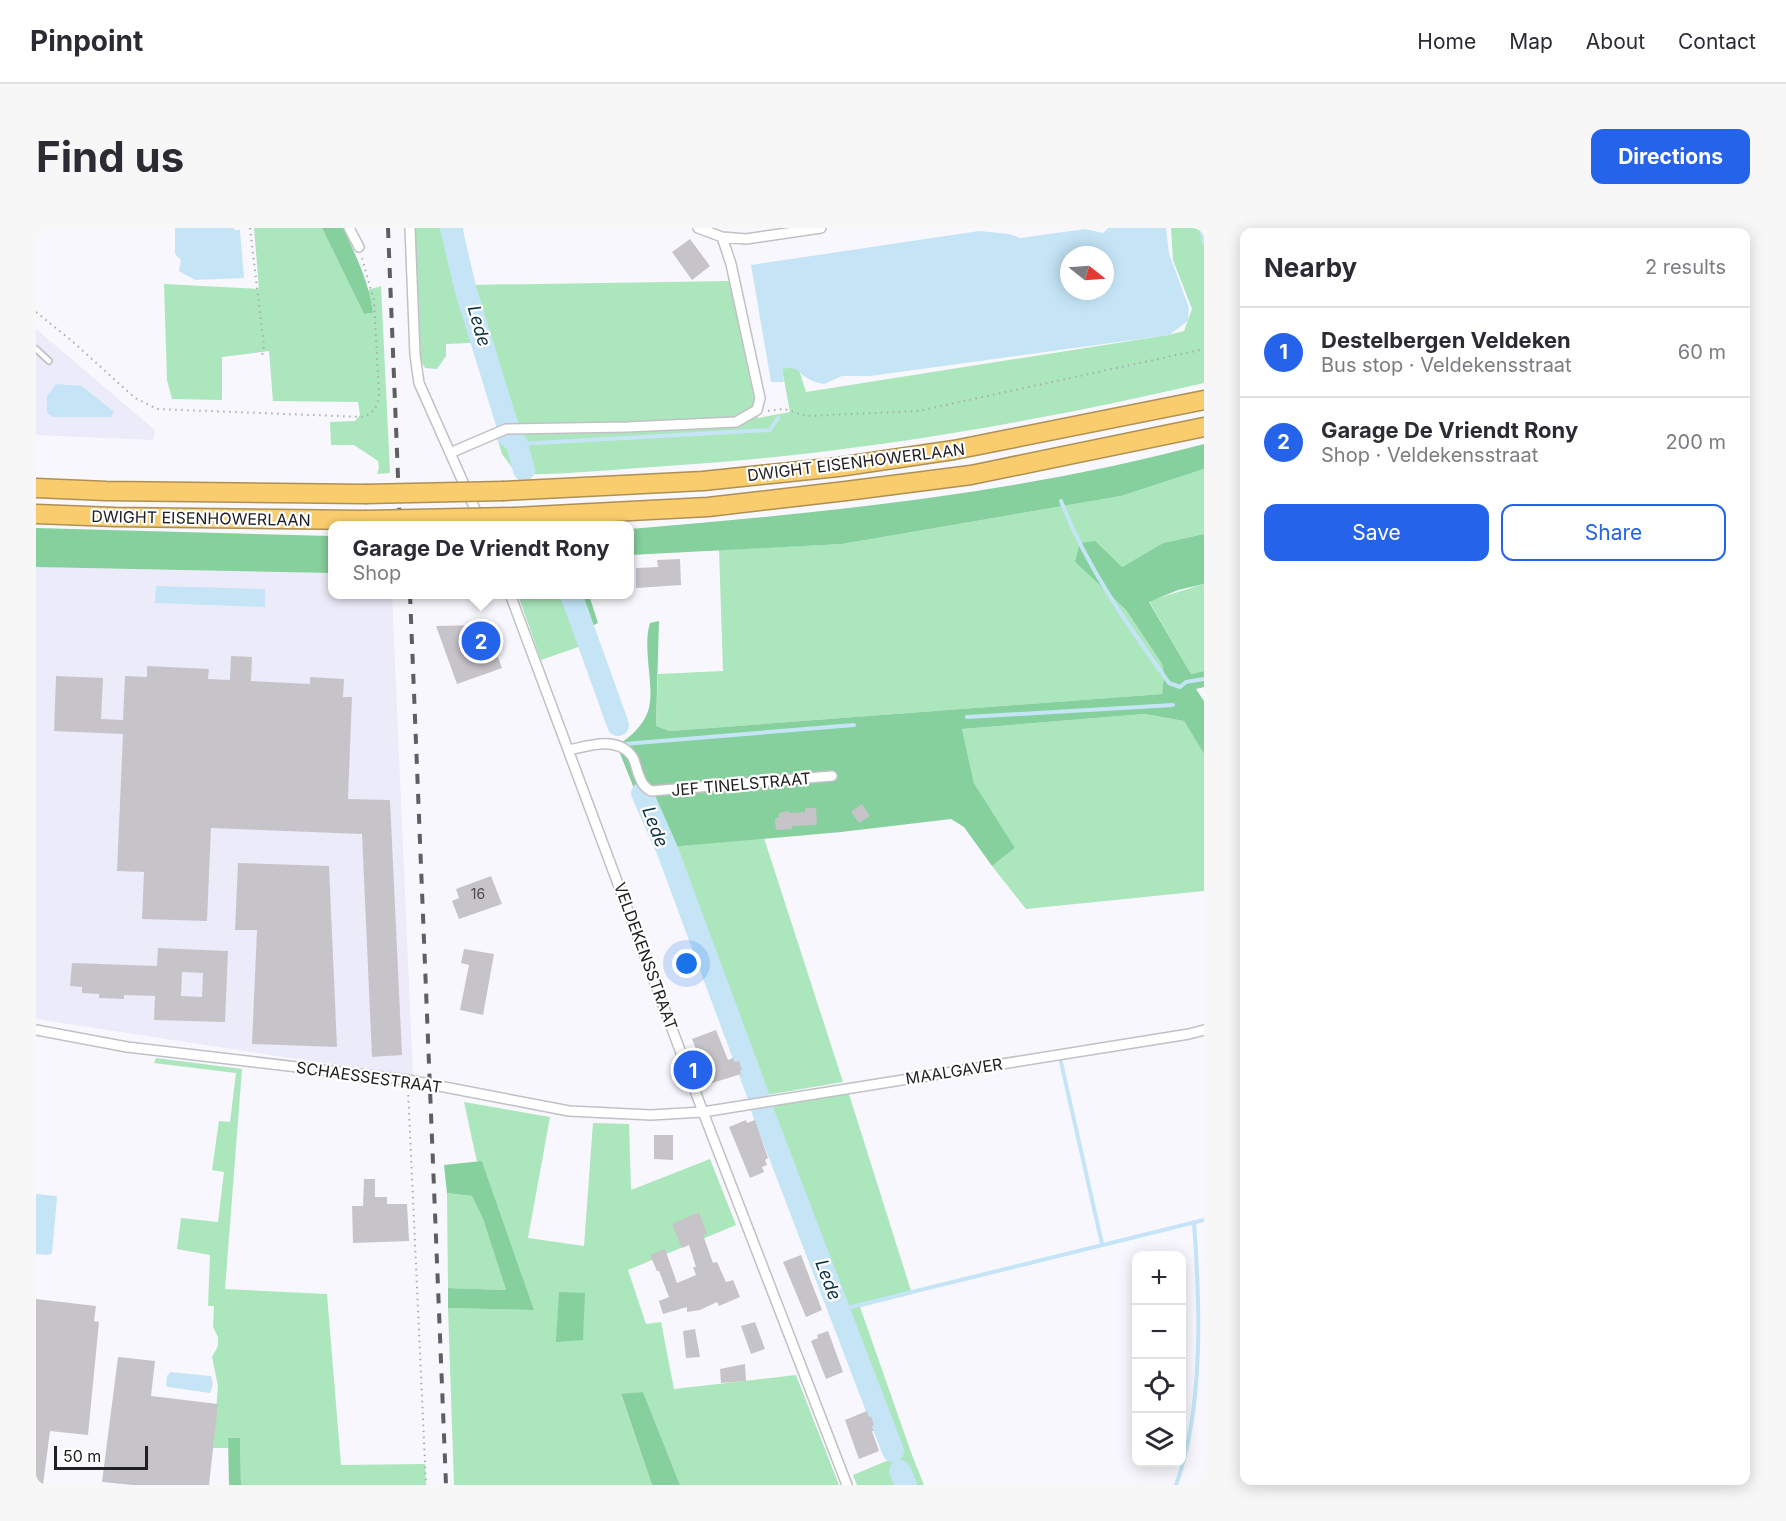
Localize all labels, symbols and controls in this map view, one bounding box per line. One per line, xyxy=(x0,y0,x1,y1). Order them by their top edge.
text: Pinpoint xyxy=(30,24,143,58)
text: Home xyxy=(1417,29,1476,54)
text: Map xyxy=(1509,29,1553,54)
text: About xyxy=(1586,29,1645,54)
text: Contact xyxy=(1678,29,1756,54)
button: Directions xyxy=(1591,129,1750,184)
text: Find us xyxy=(36,131,184,182)
north arrow xyxy=(1060,246,1114,300)
text: Nearby xyxy=(1264,252,1357,283)
text: 2 results xyxy=(1645,255,1726,279)
water label: Lede xyxy=(464,303,495,349)
text: Destelbergen Veldeken xyxy=(1321,327,1571,353)
text: 1 xyxy=(1279,340,1288,364)
text: 60 m xyxy=(1678,340,1726,364)
text: Bus stop · Veldekensstraat xyxy=(1321,353,1572,377)
text: Garage De Vriendt Rony xyxy=(1321,417,1578,443)
text: 2 xyxy=(1277,430,1290,454)
text: 200 m xyxy=(1665,430,1726,454)
street label: DWIGHT EISENHOWERLAAN xyxy=(746,439,966,485)
text: Shop · Veldekensstraat xyxy=(1321,443,1538,467)
button: Save xyxy=(1264,504,1489,561)
button: Share xyxy=(1501,504,1726,561)
street label: DWIGHT EISENHOWERLAAN xyxy=(91,506,311,530)
popup xyxy=(328,521,634,599)
text: Garage De Vriendt Rony xyxy=(352,535,610,561)
text: Shop xyxy=(352,561,401,585)
pin: 2 xyxy=(462,618,500,664)
street label: JEF TINELSTRAAT xyxy=(670,768,812,800)
water label: Lede xyxy=(638,803,673,850)
street label: VELDEKENSSTRAAT xyxy=(610,879,682,1033)
house number: 16 xyxy=(471,885,485,902)
your location xyxy=(672,949,701,978)
pin: 1 xyxy=(674,1048,712,1092)
street label: MAALGAVER xyxy=(904,1053,1004,1089)
street label: SCHAESSESTRAAT xyxy=(295,1057,443,1097)
map controls xyxy=(1132,1251,1186,1467)
button: + xyxy=(1132,1251,1186,1305)
water label: Lede xyxy=(811,1256,846,1303)
button: − xyxy=(1132,1305,1186,1359)
button: locate xyxy=(1132,1359,1186,1413)
button: layers xyxy=(1132,1413,1186,1467)
scale bar xyxy=(54,1443,148,1470)
text: 50 m xyxy=(63,1446,101,1466)

